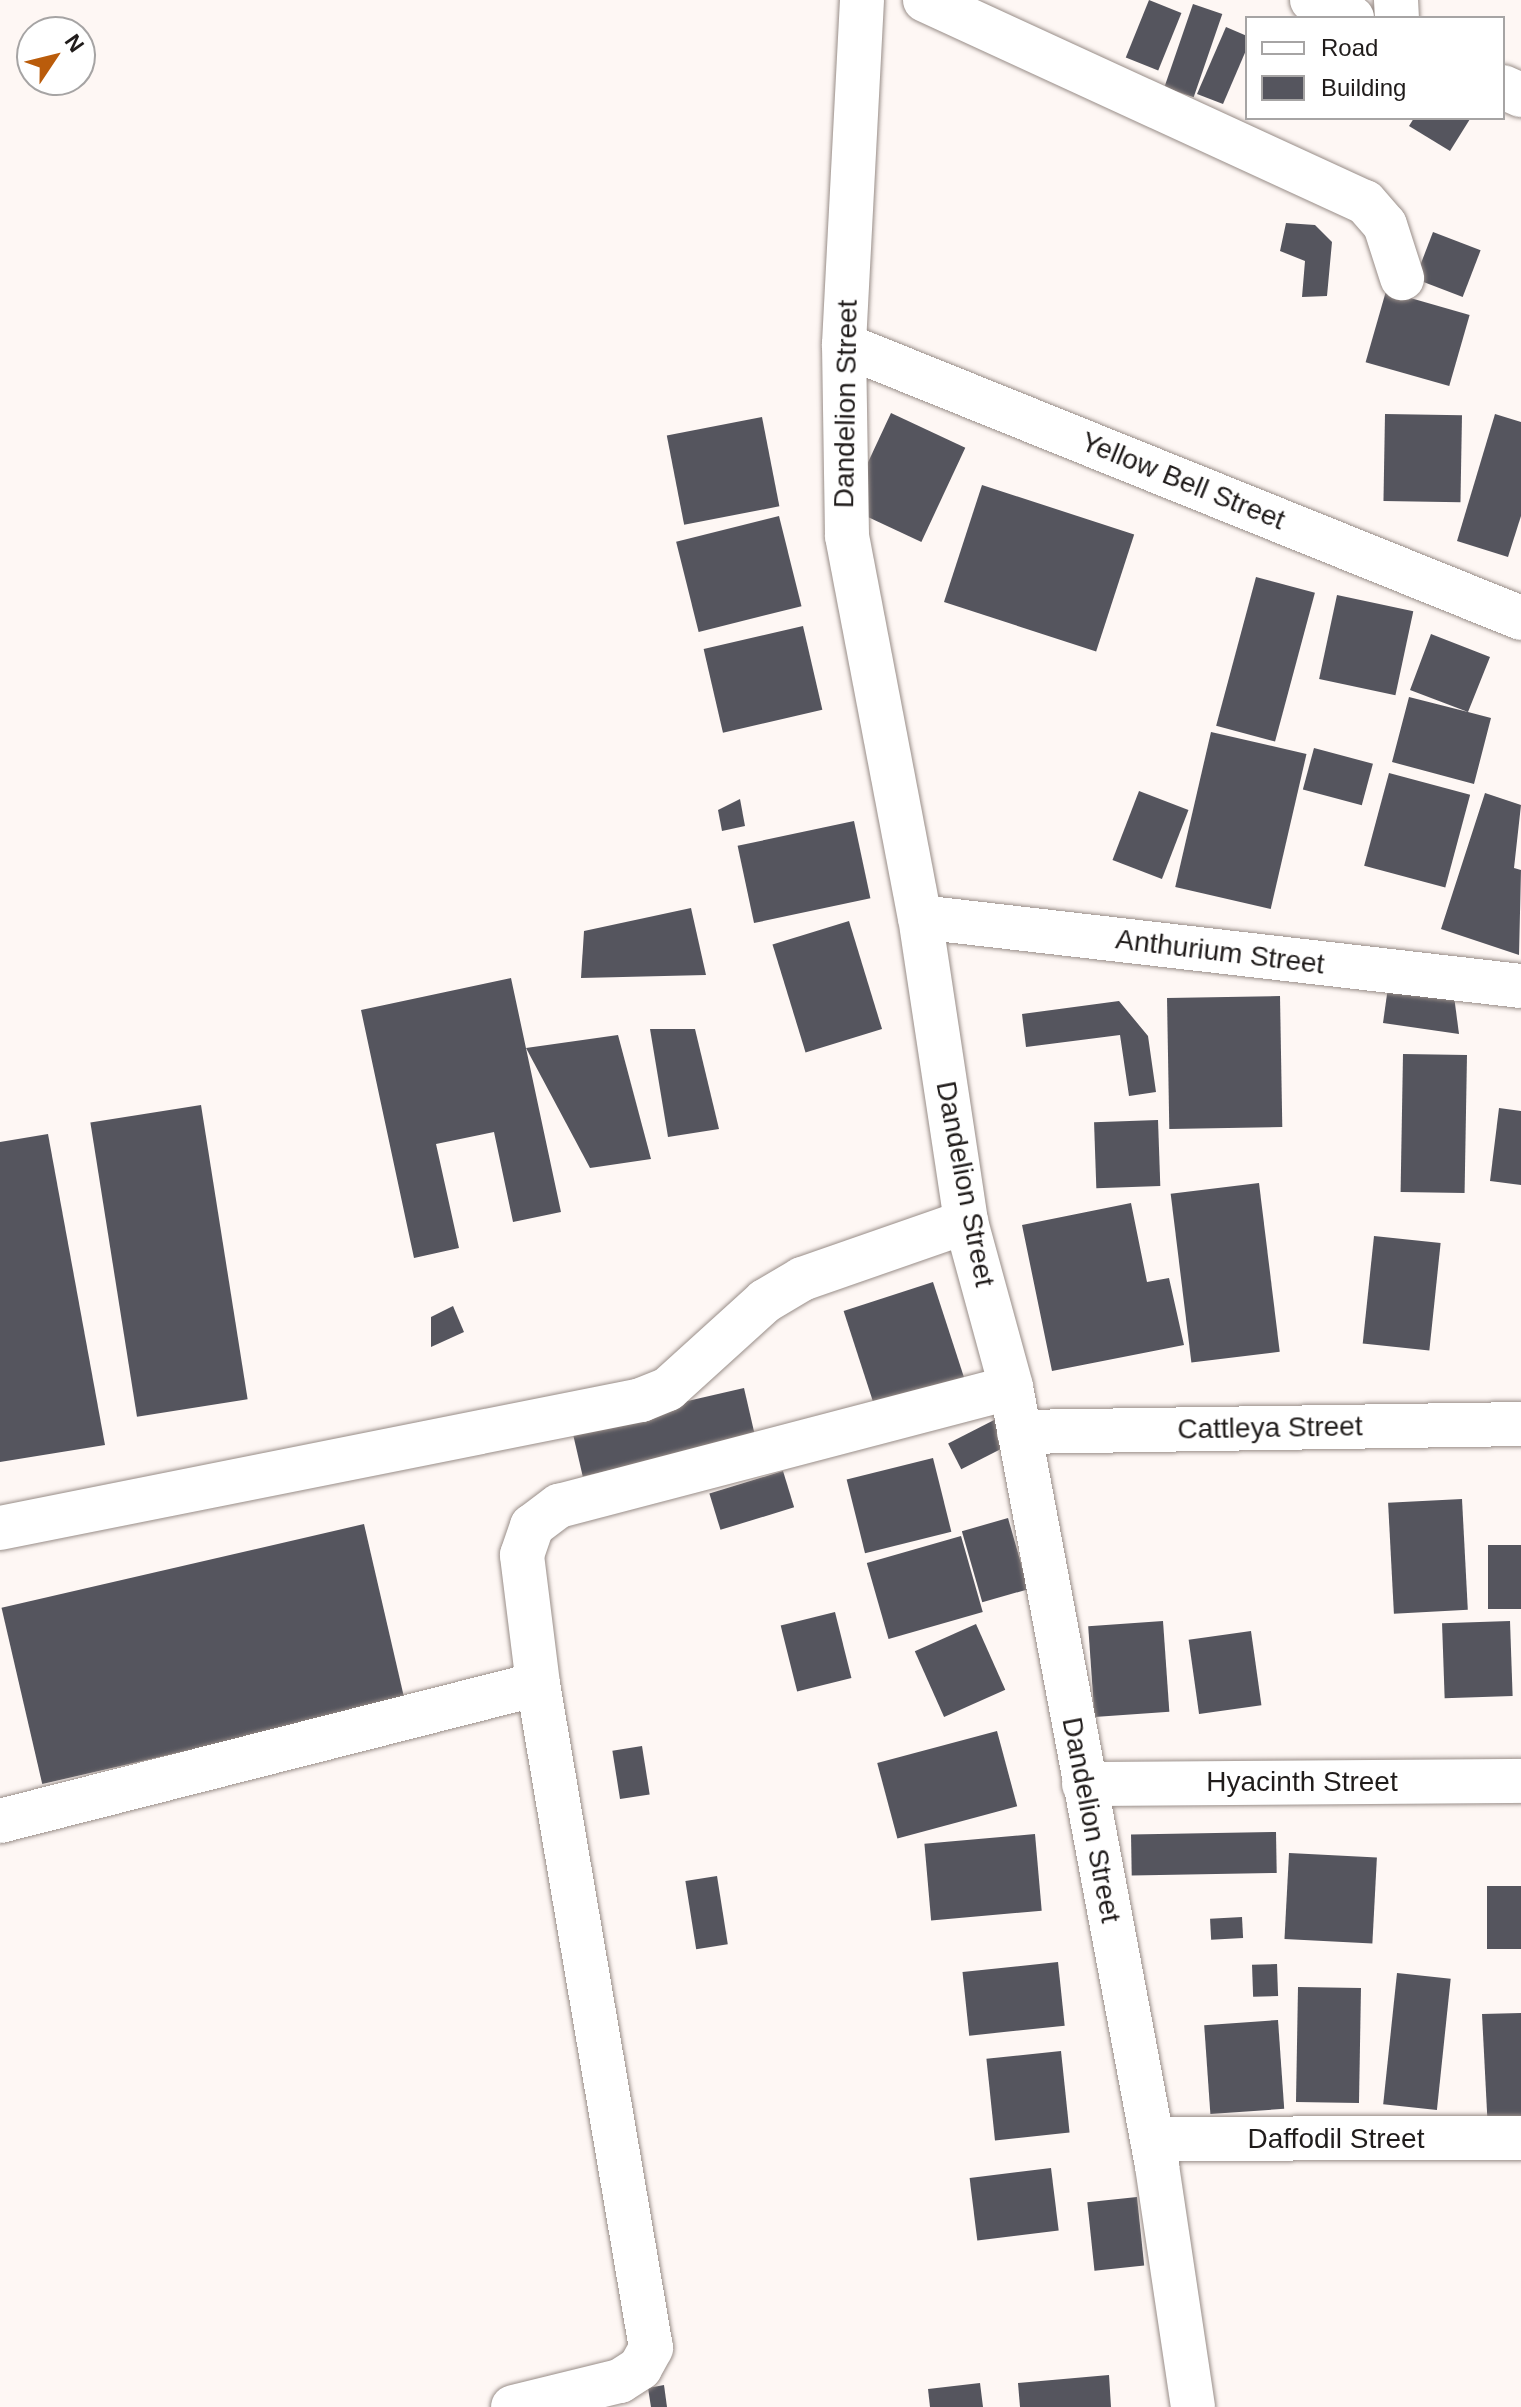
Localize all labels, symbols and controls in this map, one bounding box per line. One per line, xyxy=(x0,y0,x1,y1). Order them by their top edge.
north arrow xyxy=(16,16,96,96)
legend xyxy=(1245,16,1505,120)
text: N xyxy=(60,29,89,57)
text: Road xyxy=(1321,34,1378,61)
text: Building xyxy=(1321,74,1406,101)
street label: Dandelion Street xyxy=(827,299,865,509)
street label: Yellow Bell Street xyxy=(1076,425,1290,537)
street label: Anthurium Street xyxy=(1114,923,1326,981)
street label: Dandelion Street xyxy=(929,1078,1001,1290)
street label: Cattleya Street xyxy=(1177,1410,1363,1446)
street label: Dandelion Street xyxy=(1055,1714,1127,1926)
street label: Hyacinth Street xyxy=(1206,1765,1398,1799)
street label: Daffodil Street xyxy=(1248,2122,1424,2156)

